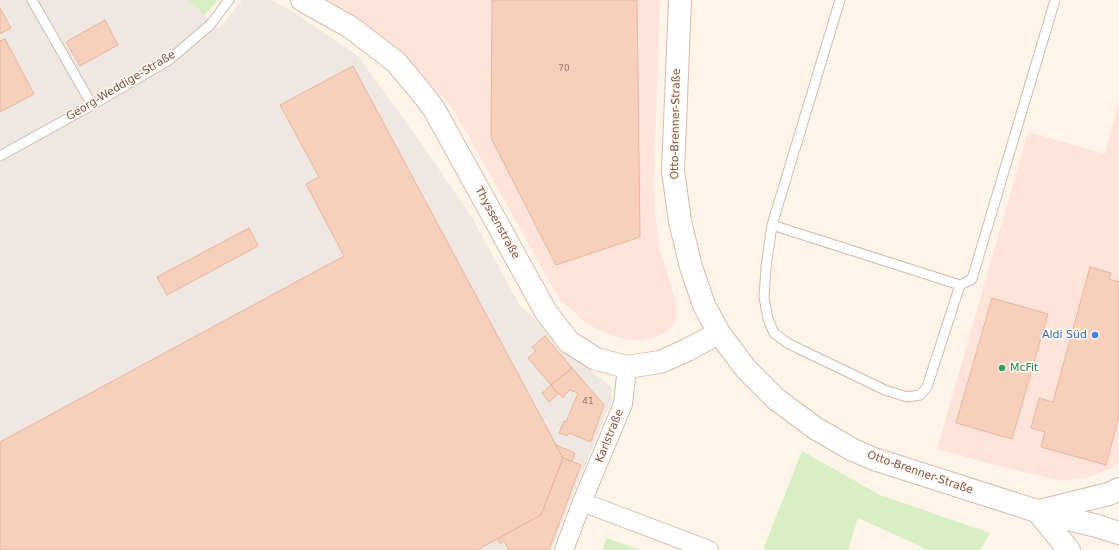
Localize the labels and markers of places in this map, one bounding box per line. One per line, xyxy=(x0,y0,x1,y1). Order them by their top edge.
place label: Aldi Süd xyxy=(1042,328,1087,342)
marker: Aldi Süd xyxy=(1090,330,1100,340)
place label: McFit xyxy=(1010,361,1038,375)
marker: McFit xyxy=(997,363,1007,373)

